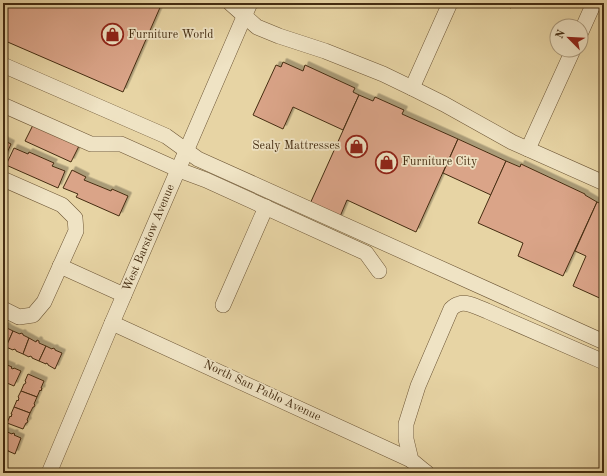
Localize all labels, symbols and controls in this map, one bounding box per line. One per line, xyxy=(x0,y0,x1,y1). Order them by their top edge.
north arrow xyxy=(549,18,589,58)
shop icon: Furniture World xyxy=(99,22,125,48)
text: N xyxy=(555,28,568,41)
place label: Furniture World xyxy=(128,29,214,41)
shop icon: Sealy Mattresses xyxy=(343,133,369,159)
place label: Sealy Mattresses xyxy=(252,140,340,152)
shop icon: Furniture City xyxy=(373,149,399,175)
place label: Furniture City xyxy=(402,156,478,168)
street label: West Barstow Avenue xyxy=(121,182,177,293)
street label: North San Pablo Avenue xyxy=(202,359,323,424)

